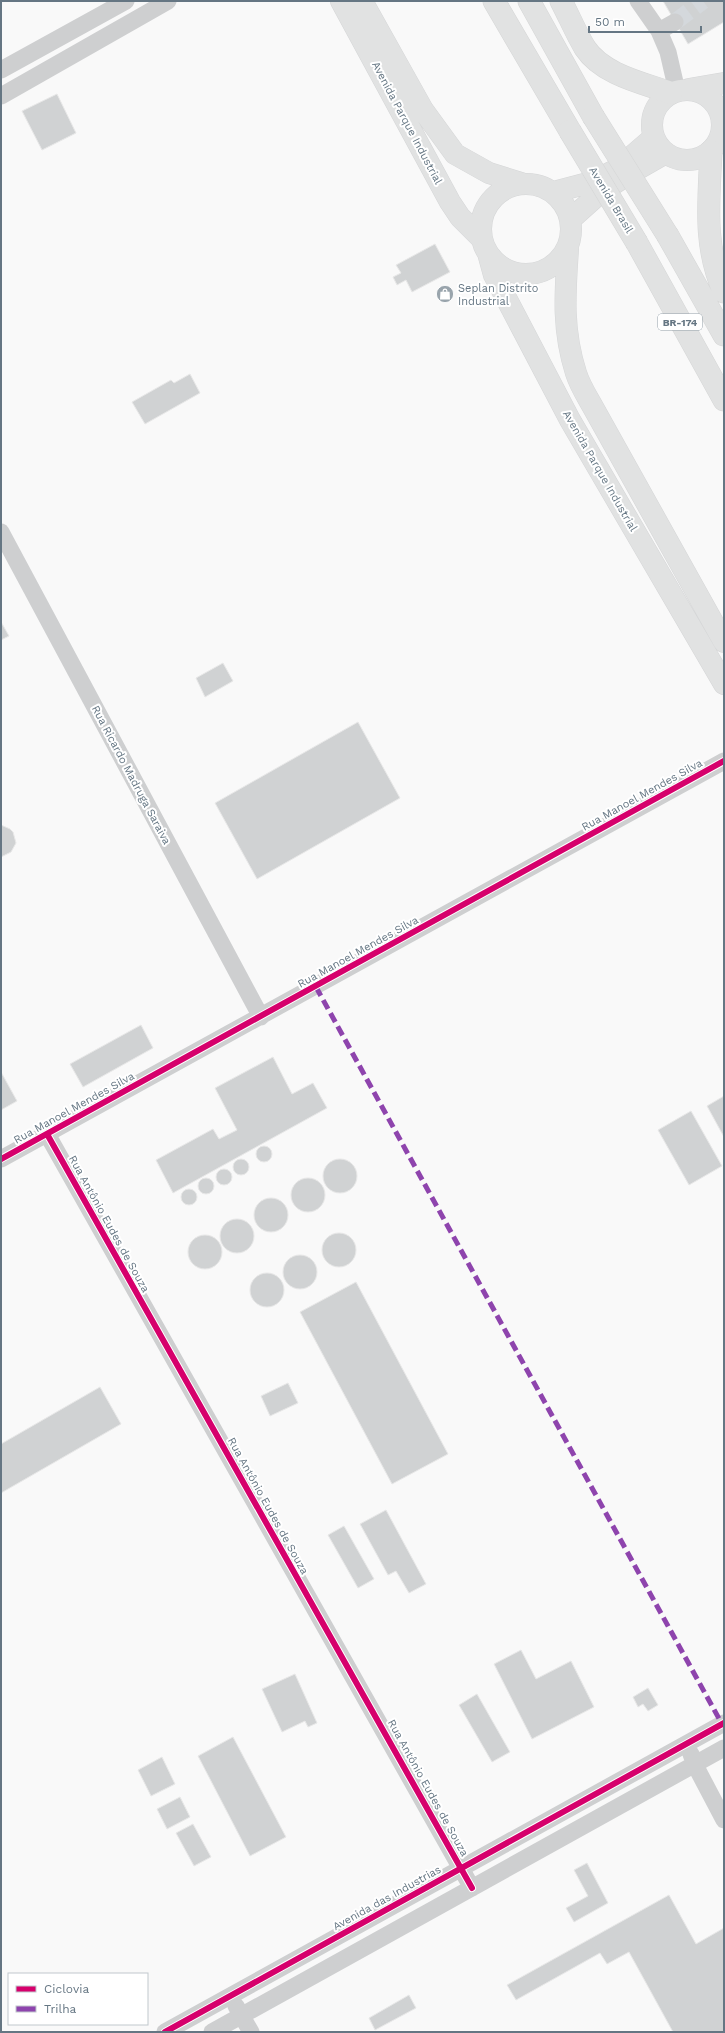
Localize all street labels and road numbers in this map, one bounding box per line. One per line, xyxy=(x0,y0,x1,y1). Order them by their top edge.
street label: Avenida Parque Industrial xyxy=(369,59,445,187)
street label: Avenida Brasil xyxy=(586,164,636,236)
road number: BR-174 xyxy=(658,314,702,330)
street label: Avenida Parque Industrial xyxy=(560,408,640,534)
street label: Rua Ricardo Madruga Saraiva xyxy=(89,703,173,847)
street label: Rua Manoel Mendes Silva xyxy=(579,756,705,834)
street label: Rua Manoel Mendes Silva xyxy=(295,913,421,991)
street label: Rua Manoel Mendes Silva xyxy=(11,1069,137,1147)
street label: Rua Antônio Eudes de Souza xyxy=(66,1153,152,1295)
street label: Rua Antônio Eudes de Souza xyxy=(225,1435,311,1577)
street label: Rua Antônio Eudes de Souza xyxy=(385,1717,471,1859)
street label: Avenida das Industrias xyxy=(331,1863,443,1933)

